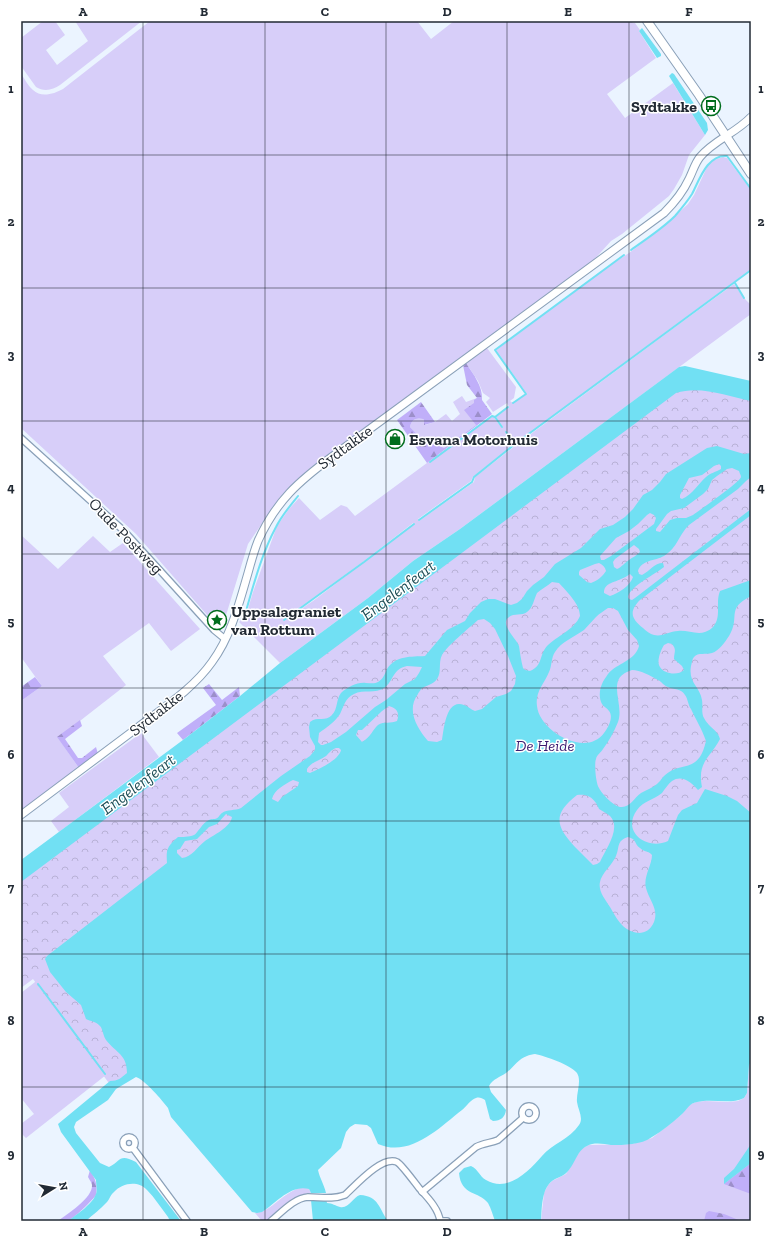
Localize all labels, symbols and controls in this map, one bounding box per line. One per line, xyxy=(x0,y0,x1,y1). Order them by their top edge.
text: A xyxy=(79,4,88,19)
text: B xyxy=(200,4,208,19)
text: C xyxy=(321,4,329,19)
text: D xyxy=(442,4,452,19)
text: E xyxy=(564,4,572,19)
text: F xyxy=(685,4,693,19)
text: 1 xyxy=(8,81,14,96)
text: 1 xyxy=(758,81,764,96)
bus stop icon: Sydtakke xyxy=(700,95,722,117)
place label: Sydtakke xyxy=(631,97,697,116)
text: 2 xyxy=(8,214,15,229)
text: 2 xyxy=(758,214,765,229)
text: 3 xyxy=(8,347,15,362)
text: 3 xyxy=(758,347,765,362)
street label: Sydtakke xyxy=(314,421,376,473)
shop icon: Esvana Motorhuis xyxy=(384,428,406,450)
place label: Esvana Motorhuis xyxy=(409,430,538,449)
text: 4 xyxy=(7,480,15,495)
text: 4 xyxy=(757,480,765,495)
street label: Oude Postweg xyxy=(85,494,167,578)
water label: Engelenfeart xyxy=(357,555,439,624)
place label: Uppsalagraniet van Rottum xyxy=(231,602,342,639)
place icon: Uppsalagraniet van Rottum xyxy=(206,609,228,631)
text: 5 xyxy=(8,614,15,629)
text: 5 xyxy=(758,614,765,629)
street label: Sydtakke xyxy=(125,686,187,740)
park label: De Heide xyxy=(515,736,575,755)
text: 6 xyxy=(8,747,15,762)
text: 6 xyxy=(758,747,765,762)
water label: Engelenfeart xyxy=(97,749,179,818)
text: 7 xyxy=(8,880,15,895)
text: 7 xyxy=(758,880,765,895)
text: 8 xyxy=(7,1013,15,1028)
text: 8 xyxy=(757,1013,765,1028)
text: 9 xyxy=(8,1146,15,1161)
text: 9 xyxy=(758,1146,765,1161)
north arrow xyxy=(34,1168,74,1208)
text: N xyxy=(56,1181,71,1192)
text: A xyxy=(79,1224,88,1239)
text: B xyxy=(200,1224,208,1239)
text: C xyxy=(321,1224,329,1239)
text: D xyxy=(442,1224,452,1239)
text: E xyxy=(564,1224,572,1239)
text: F xyxy=(685,1224,693,1239)

